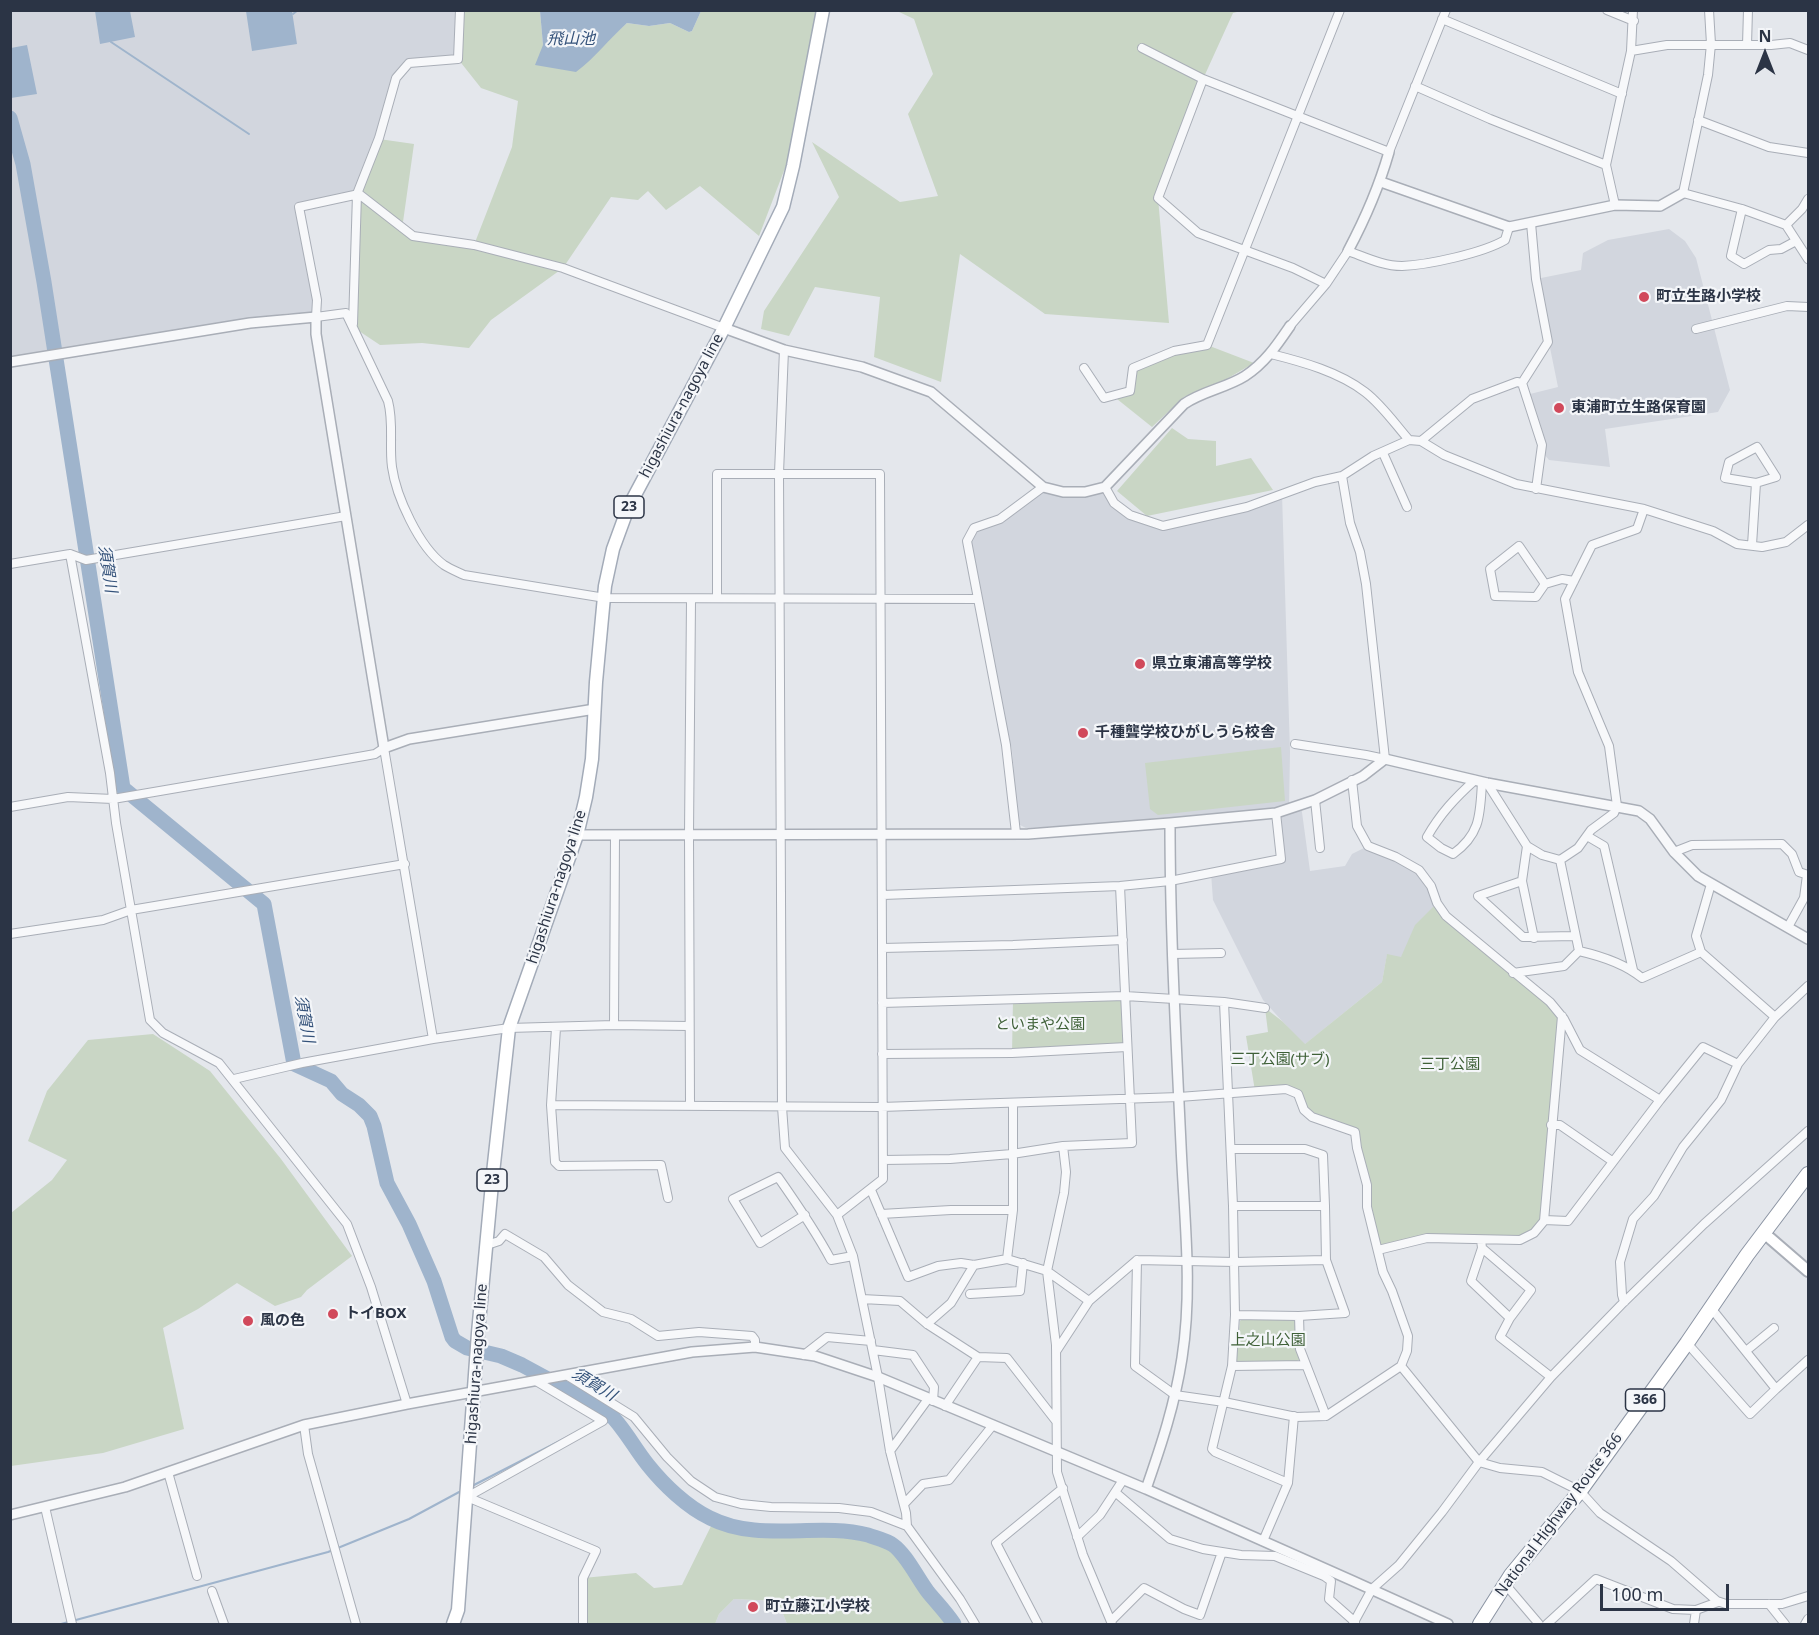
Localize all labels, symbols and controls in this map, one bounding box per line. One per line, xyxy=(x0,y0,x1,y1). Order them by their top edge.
north arrow xyxy=(1735,24,1795,84)
text: N xyxy=(1758,25,1772,47)
water label: 飛山池 xyxy=(547,29,595,49)
place label: 町立生路小学校 xyxy=(1656,288,1761,306)
marker: 町立生路小学校 xyxy=(1637,290,1651,304)
street label: higashiura-nagoya line xyxy=(636,331,728,481)
place label: 東浦町立生路保育園 xyxy=(1571,399,1706,417)
marker: 東浦町立生路保育園 xyxy=(1552,401,1566,415)
road number: 23 xyxy=(614,496,644,518)
water label: 須賀川 xyxy=(94,544,120,594)
place label: 県立東浦高等学校 xyxy=(1152,655,1272,673)
marker: 県立東浦高等学校 xyxy=(1133,657,1147,671)
place label: 千種聾学校ひがしうら校舎 xyxy=(1095,724,1275,742)
marker: 千種聾学校ひがしうら校舎 xyxy=(1076,726,1090,740)
street label: higashiura-nagoya line xyxy=(524,808,590,966)
water label: 須賀川 xyxy=(290,994,318,1044)
park label: といまや公園 xyxy=(995,1016,1085,1034)
park label: 三丁公園(サブ) xyxy=(1231,1051,1329,1069)
park label: 三丁公園 xyxy=(1420,1056,1480,1074)
road number: 23 xyxy=(477,1169,507,1191)
street label: higashiura-nagoya line xyxy=(462,1283,492,1445)
place label: トイBOX xyxy=(345,1305,407,1323)
marker: トイBOX xyxy=(326,1307,340,1321)
place label: 風の色 xyxy=(260,1312,305,1330)
marker: 風の色 xyxy=(241,1314,255,1328)
park label: 上之山公園 xyxy=(1231,1332,1305,1350)
water label: 須賀川 xyxy=(568,1364,620,1406)
road number: 366 xyxy=(1626,1389,1664,1411)
street label: National Highway Route 366 xyxy=(1492,1430,1626,1600)
scale bar xyxy=(1603,1572,1732,1610)
text: 100 m xyxy=(1611,1582,1663,1606)
place label: 町立藤江小学校 xyxy=(765,1598,870,1616)
marker: 町立藤江小学校 xyxy=(746,1600,760,1614)

